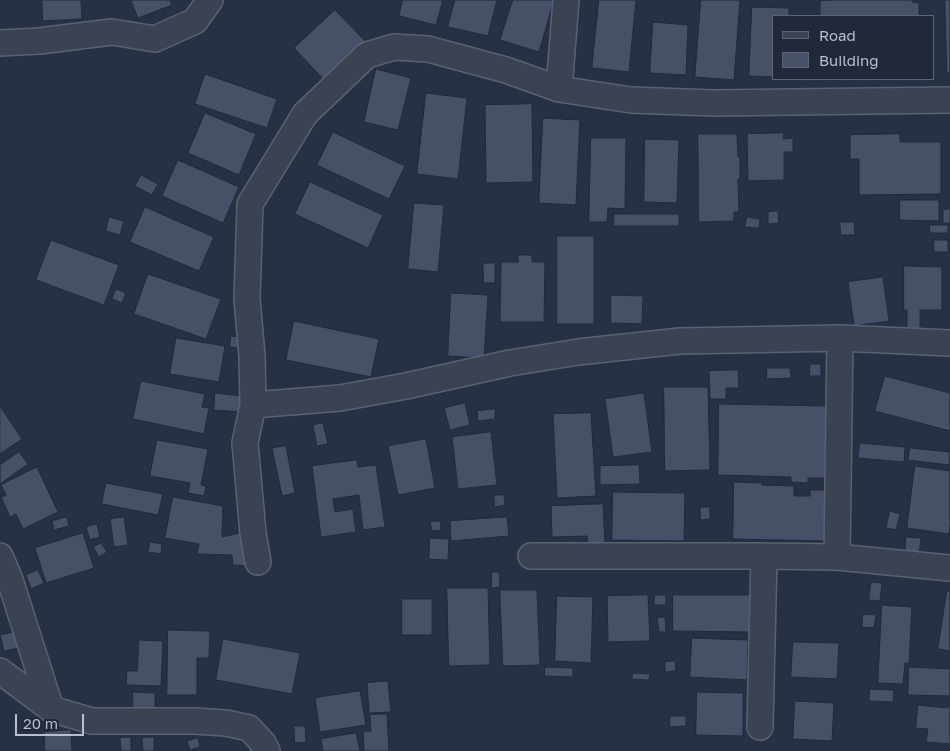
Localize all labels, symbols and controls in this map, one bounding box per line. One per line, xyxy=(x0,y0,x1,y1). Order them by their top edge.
legend xyxy=(772,15,935,80)
text: Road xyxy=(819,26,856,44)
text: Building xyxy=(819,51,879,69)
scale bar xyxy=(18,704,86,736)
text: 20 m xyxy=(23,714,58,732)

